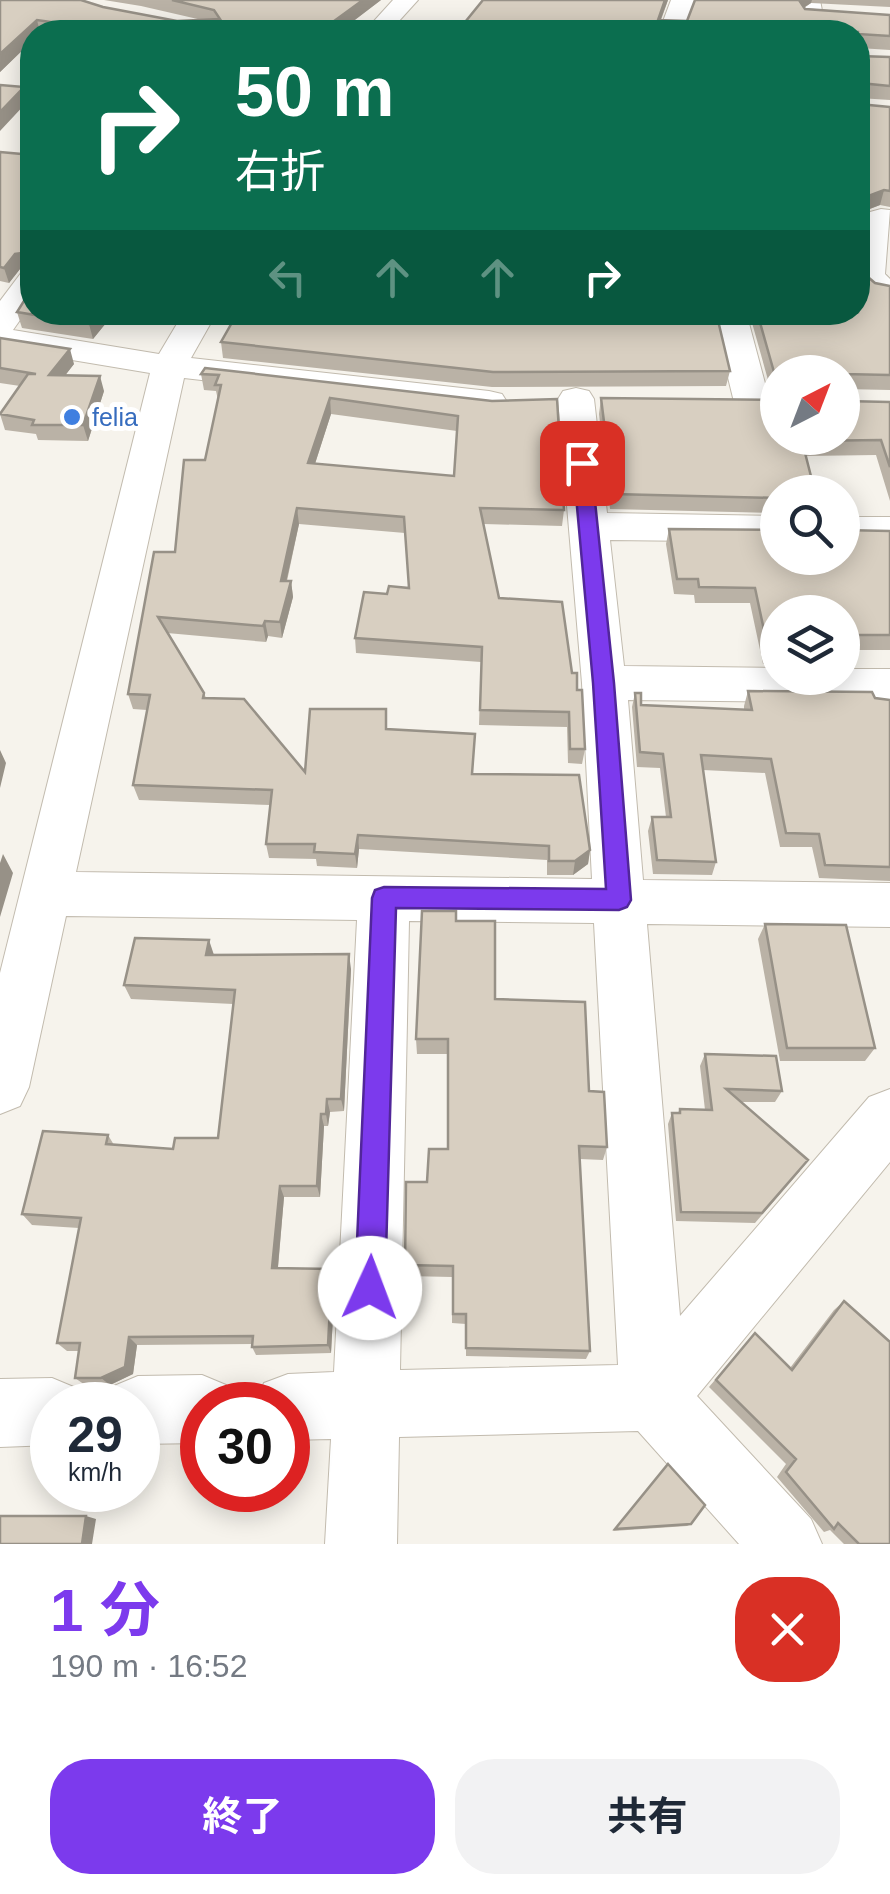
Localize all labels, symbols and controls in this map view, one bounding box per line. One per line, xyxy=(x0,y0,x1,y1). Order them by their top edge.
text: 50 m xyxy=(235,53,395,131)
icon: right xyxy=(70,60,200,190)
text: 右折 xyxy=(235,146,325,197)
icon: left xyxy=(260,250,315,305)
icon: ahead xyxy=(365,250,420,305)
icon: ahead xyxy=(470,250,525,305)
icon: right xyxy=(575,250,630,305)
north arrow xyxy=(760,355,860,455)
map controls xyxy=(760,355,860,695)
place label: felia xyxy=(92,403,138,431)
marker: felia xyxy=(61,406,83,428)
pin xyxy=(540,421,625,506)
icon: arrive xyxy=(555,436,610,491)
button: search xyxy=(760,475,860,575)
button: layers xyxy=(760,595,860,695)
position arrow xyxy=(318,1236,422,1340)
speed limit sign: 30 xyxy=(180,1382,310,1512)
text: 29 xyxy=(67,1407,123,1463)
text: km/h xyxy=(68,1458,122,1486)
text: 1 分 xyxy=(50,1577,160,1644)
button: close xyxy=(735,1577,840,1682)
text: 190 m · 16:52 xyxy=(50,1648,247,1684)
button: 終了 xyxy=(50,1759,435,1874)
button: 共有 xyxy=(455,1759,840,1874)

